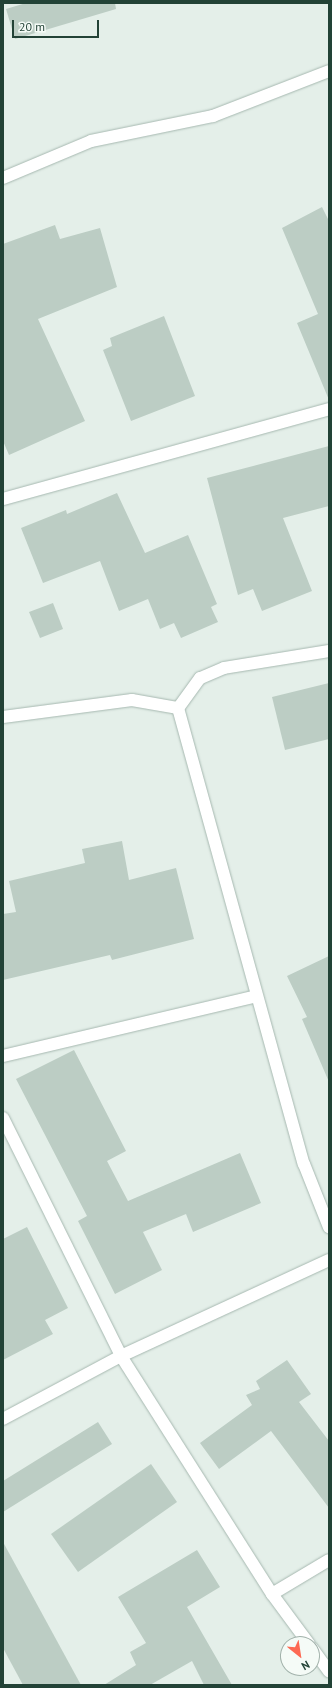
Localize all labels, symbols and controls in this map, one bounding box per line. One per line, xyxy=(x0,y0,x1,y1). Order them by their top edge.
scale bar xyxy=(14,12,101,38)
text: 20 m xyxy=(19,19,45,34)
north arrow xyxy=(280,1636,320,1676)
text: N xyxy=(299,1658,312,1673)

